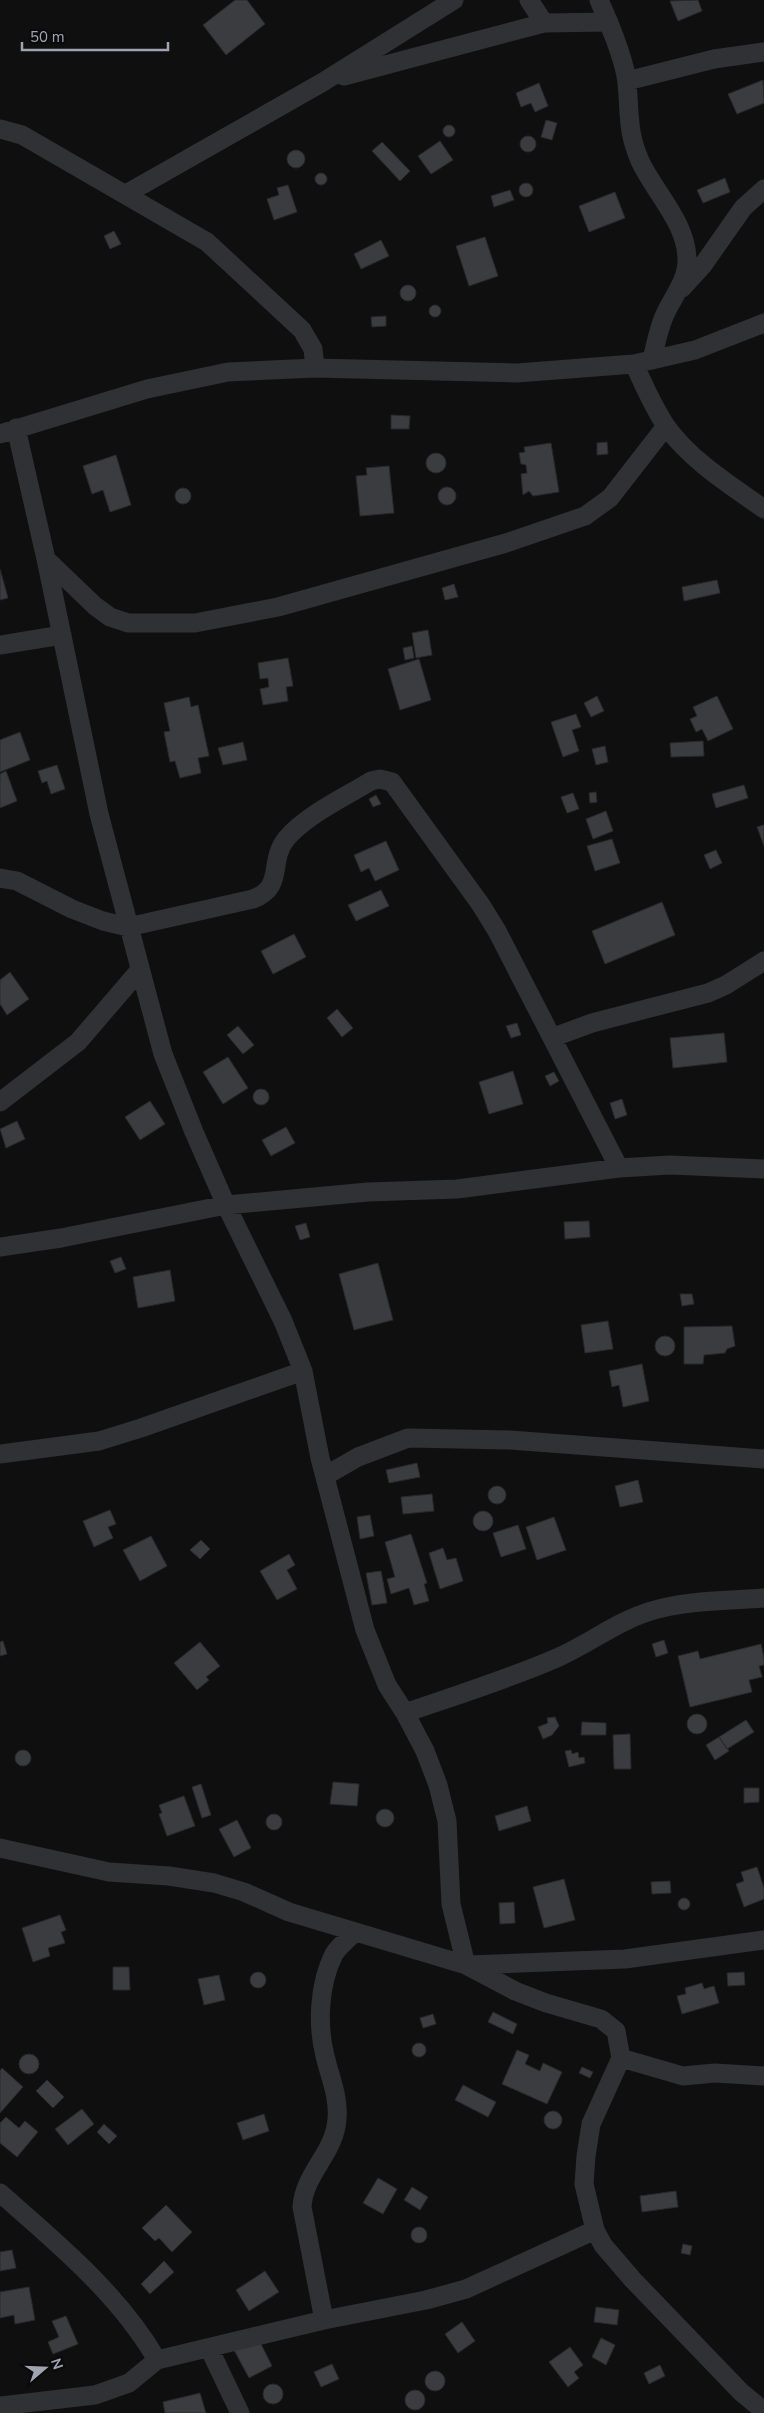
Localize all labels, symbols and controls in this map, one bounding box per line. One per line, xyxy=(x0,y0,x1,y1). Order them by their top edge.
scale bar xyxy=(22,20,169,52)
text: 50 m xyxy=(30,27,65,47)
north arrow xyxy=(20,2343,70,2393)
text: N xyxy=(46,2356,68,2372)

